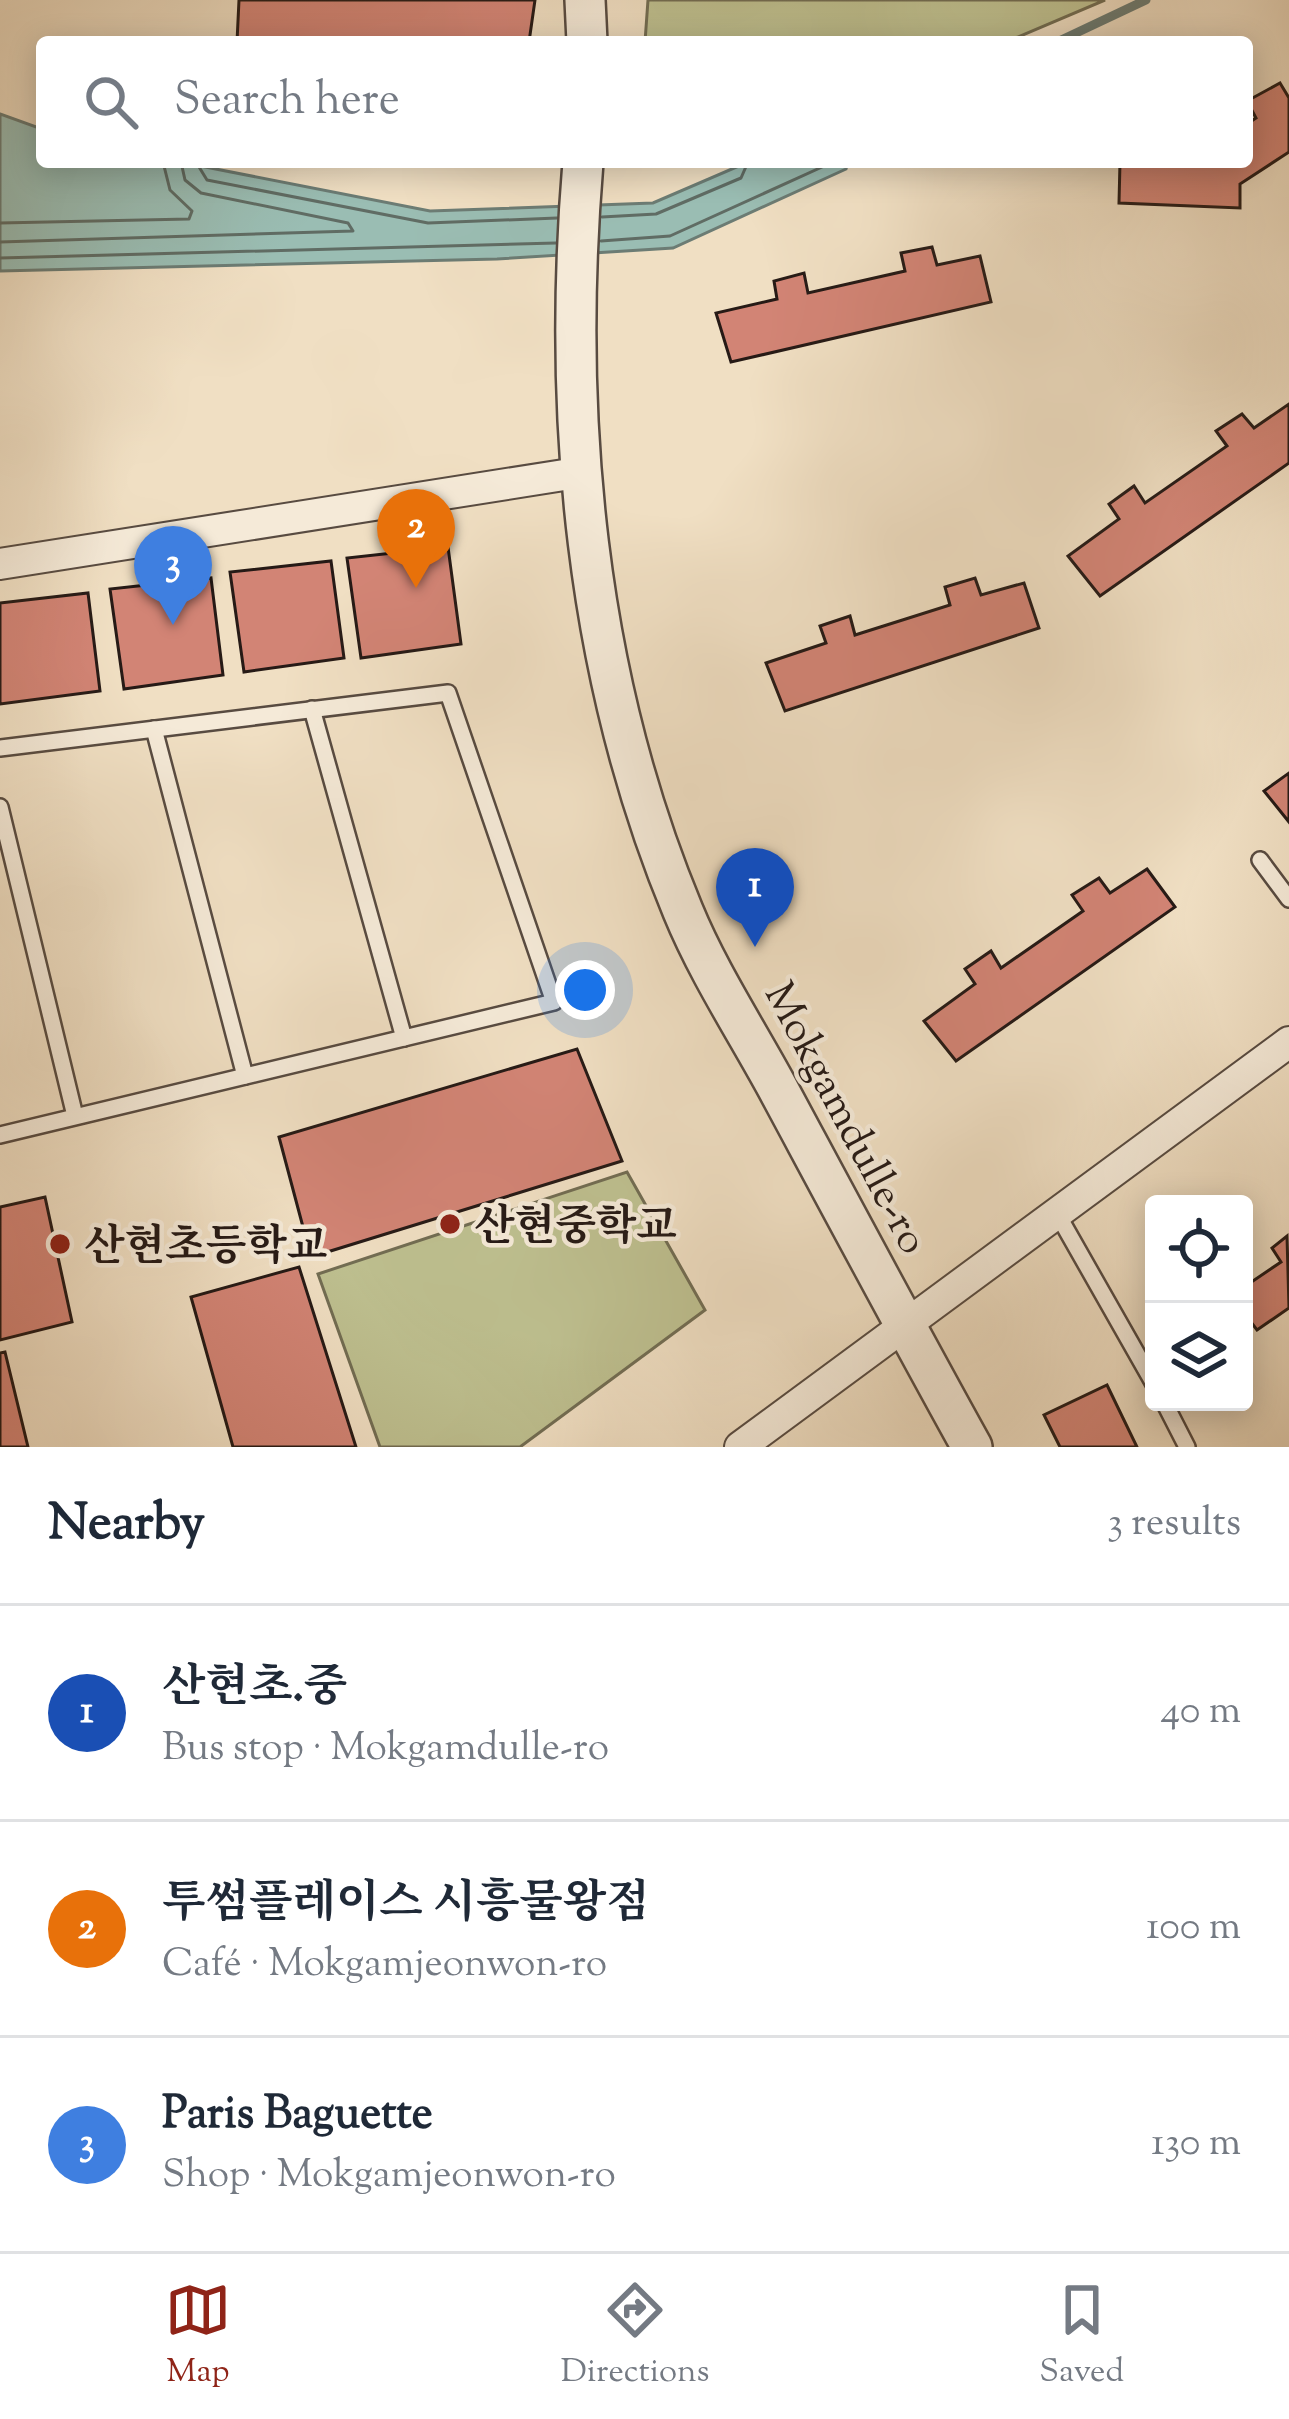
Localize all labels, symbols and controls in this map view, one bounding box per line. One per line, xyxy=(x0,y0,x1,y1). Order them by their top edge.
search box xyxy=(36,36,1253,168)
icon: search xyxy=(78,69,144,135)
text: Search here xyxy=(174,70,400,135)
pin: 2 xyxy=(377,489,455,588)
pin: 3 xyxy=(134,526,212,625)
pin: 1 xyxy=(716,848,794,947)
your location xyxy=(555,960,615,1020)
street label: Mokgamdulle-ro xyxy=(747,973,941,1266)
map controls xyxy=(1145,1195,1253,1411)
button: locate xyxy=(1145,1195,1253,1303)
place label: 산현중학교 xyxy=(474,1199,677,1259)
marker: 산현중학교 xyxy=(437,1211,463,1237)
place label: 산현초등학교 xyxy=(84,1219,327,1279)
marker: 산현초등학교 xyxy=(47,1231,73,1257)
button: layers xyxy=(1145,1303,1253,1411)
text: Nearby xyxy=(48,1489,205,1562)
text: 3 results xyxy=(1107,1497,1241,1553)
text: 산현초.중 xyxy=(162,1657,347,1722)
text: 1 xyxy=(80,1685,94,1741)
text: 40 m xyxy=(1161,1685,1241,1741)
text: Bus stop · Mokgamdulle-ro xyxy=(162,1722,609,1778)
text: 투썸플레이스 시흥물왕점 xyxy=(162,1873,650,1938)
text: 2 xyxy=(78,1901,96,1957)
text: 100 m xyxy=(1146,1901,1241,1957)
text: Café · Mokgamjeonwon-ro xyxy=(162,1938,607,1994)
text: Paris Baguette xyxy=(162,2084,433,2149)
text: 3 xyxy=(79,2117,95,2173)
text: 130 m xyxy=(1151,2117,1241,2173)
text: Shop · Mokgamjeonwon-ro xyxy=(162,2149,616,2205)
tab: Map xyxy=(165,2277,231,2397)
tab: Directions xyxy=(561,2277,710,2397)
tab: Saved xyxy=(1039,2277,1124,2397)

